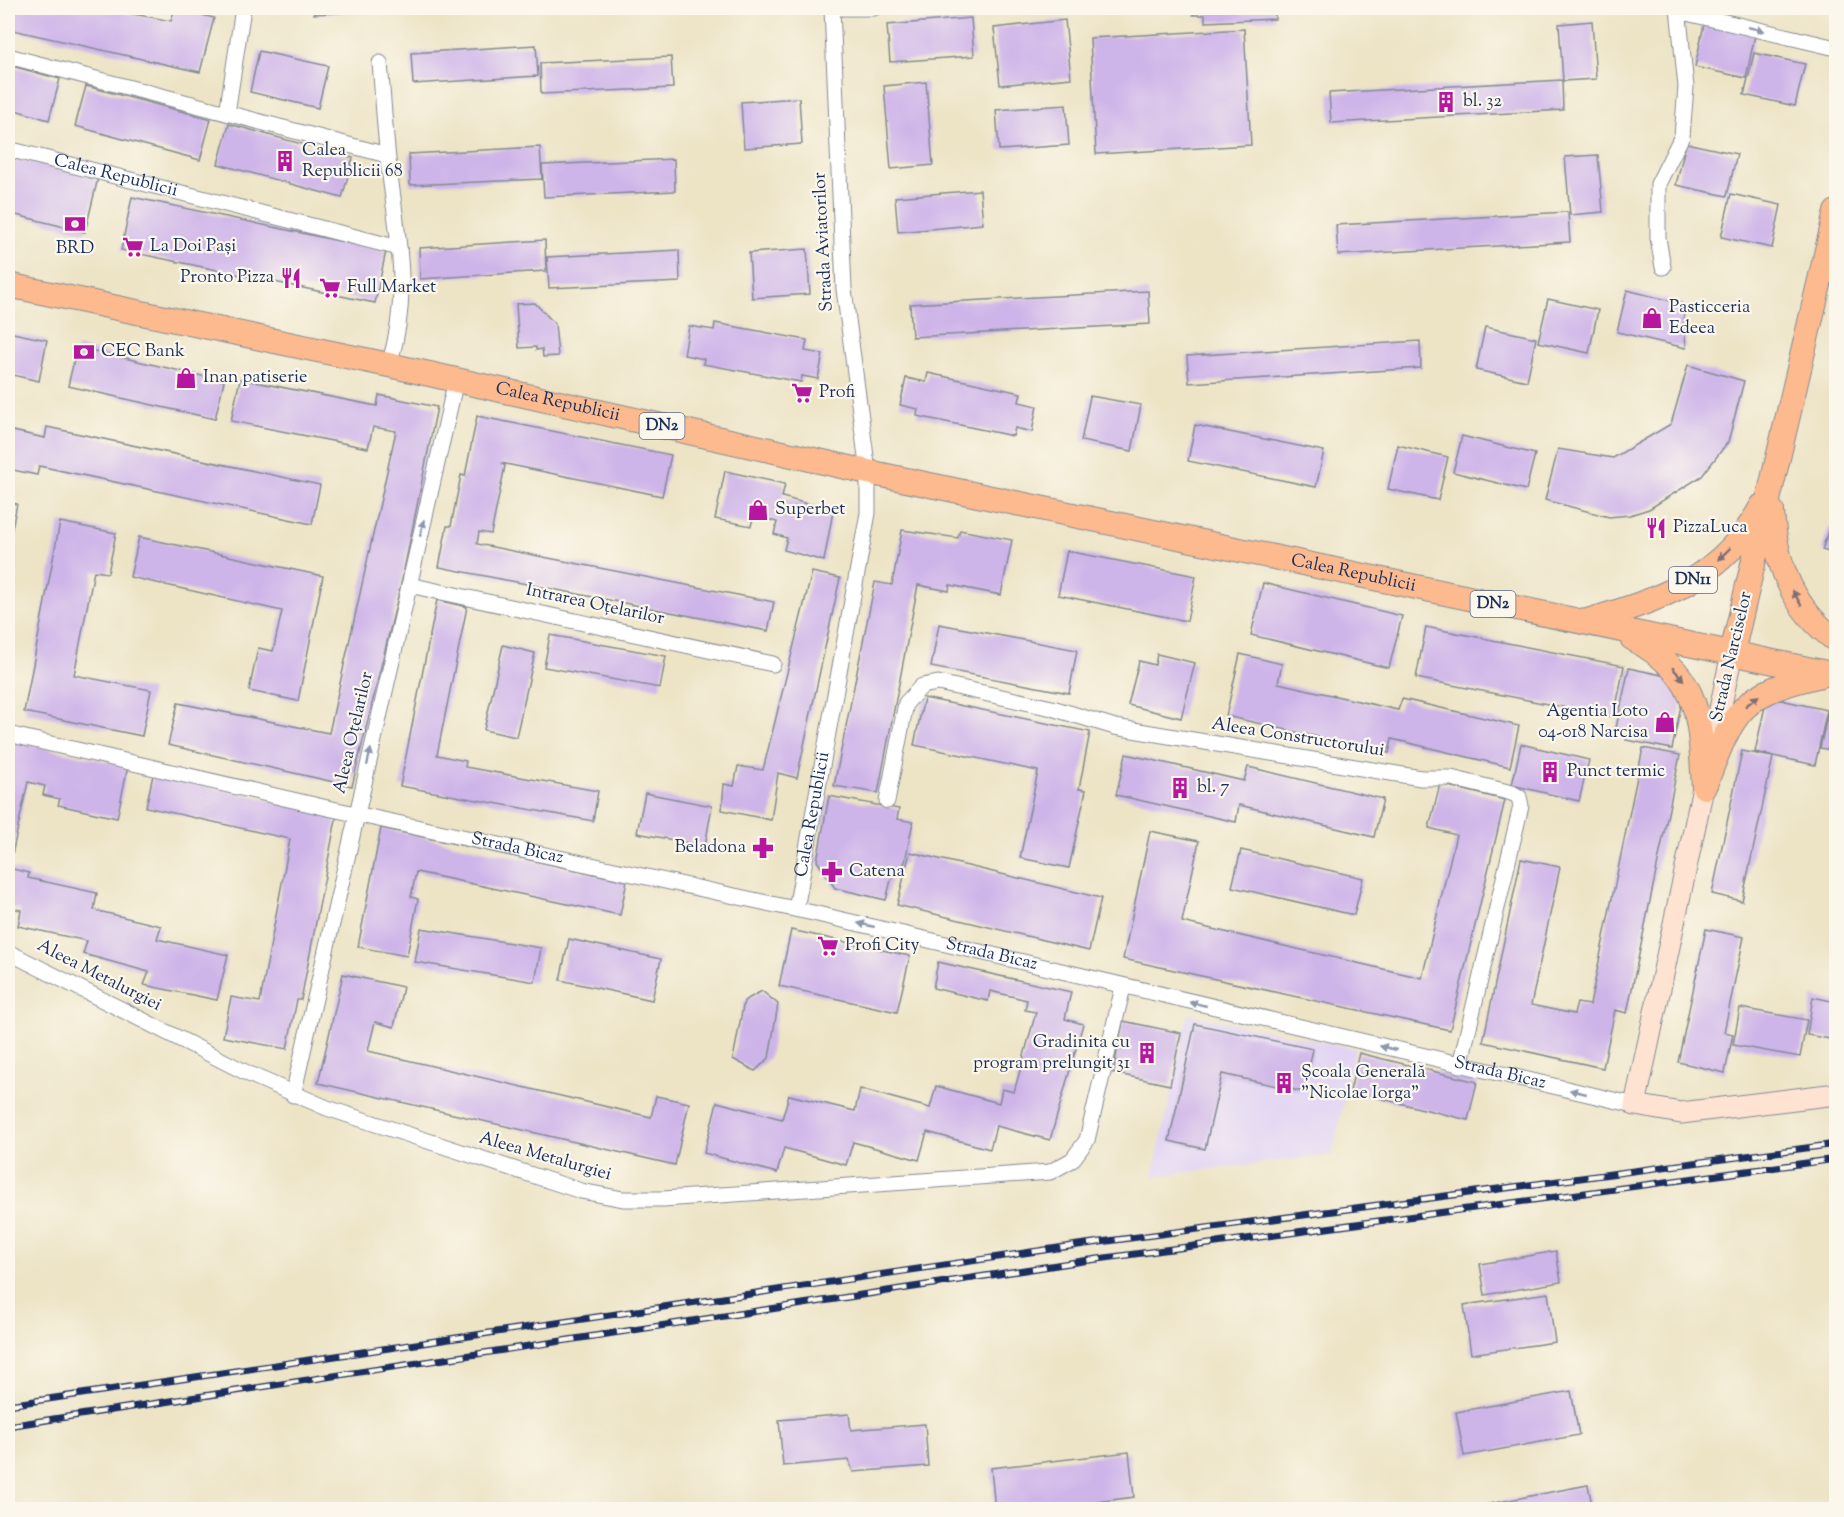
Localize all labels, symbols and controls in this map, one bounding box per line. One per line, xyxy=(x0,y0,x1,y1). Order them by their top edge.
one-way arrow xyxy=(1746,24,1765,34)
place label: bl. 32 xyxy=(1463,89,1502,115)
building icon: bl. 32 xyxy=(1434,90,1458,114)
place label: Calea Republicii 68 xyxy=(302,138,403,185)
street label: Calea Republicii xyxy=(51,148,180,204)
building icon: Calea Republicii 68 xyxy=(273,149,297,173)
street label: Strada Aviatorilor xyxy=(807,171,841,312)
bank icon: BRD xyxy=(63,212,87,236)
place label: La Doi Pași xyxy=(150,234,236,260)
supermarket icon: La Doi Pași xyxy=(121,235,145,259)
place label: BRD xyxy=(56,236,94,262)
place label: Pronto Pizza xyxy=(180,265,274,291)
restaurant icon: Pronto Pizza xyxy=(279,266,303,290)
place label: Full Market xyxy=(347,275,436,301)
supermarket icon: Full Market xyxy=(318,276,342,300)
place label: Pasticceria Edeea xyxy=(1669,295,1750,342)
shop icon: Pasticceria Edeea xyxy=(1640,306,1664,330)
place label: CEC Bank xyxy=(101,339,185,365)
bank icon: CEC Bank xyxy=(72,340,96,364)
place label: Inan patiserie xyxy=(203,365,307,391)
shop icon: Inan patiserie xyxy=(174,366,198,390)
street label: Calea Republicii xyxy=(493,376,622,429)
place label: Profi xyxy=(819,380,855,406)
supermarket icon: Profi xyxy=(790,381,814,405)
road number: DN2 xyxy=(640,413,684,439)
place label: Superbet xyxy=(775,497,845,523)
shop icon: Superbet xyxy=(746,498,770,522)
place label: PizzaLuca xyxy=(1673,515,1748,541)
restaurant icon: PizzaLuca xyxy=(1644,516,1668,540)
one-way arrow xyxy=(418,518,427,537)
one-way arrow xyxy=(1717,547,1731,561)
street label: Calea Republicii xyxy=(1289,548,1418,600)
road number: DN11 xyxy=(1669,567,1717,593)
street label: Intrarea Oțelarilor xyxy=(523,578,667,632)
street label: Strada Narciselor xyxy=(1704,589,1760,725)
one-way arrow xyxy=(1791,590,1802,606)
road number: DN2 xyxy=(1470,591,1516,617)
one-way arrow xyxy=(1671,666,1684,681)
street label: Aleea Oțelarilor xyxy=(327,669,381,797)
one-way arrow xyxy=(1744,695,1760,707)
place label: Agentia Loto 04-018 Narcisa xyxy=(1538,699,1648,746)
shop icon: Agentia Loto 04-018 Narcisa xyxy=(1653,710,1677,734)
street label: Aleea Constructorului xyxy=(1210,711,1386,765)
one-way arrow xyxy=(365,747,374,766)
street label: Calea Republicii xyxy=(789,750,837,879)
place label: Punct termic xyxy=(1567,759,1665,785)
building icon: Punct termic xyxy=(1538,760,1562,784)
place label: bl. 7 xyxy=(1197,775,1229,801)
building icon: bl. 7 xyxy=(1168,776,1192,800)
street label: Strada Bicaz xyxy=(469,826,566,872)
place label: Beladona xyxy=(675,835,746,861)
pharmacy icon: Beladona xyxy=(751,836,775,860)
place label: Catena xyxy=(849,859,905,885)
pharmacy icon: Catena xyxy=(820,860,844,884)
one-way arrow xyxy=(856,920,875,930)
street label: Strada Bicaz xyxy=(943,931,1040,978)
street label: Aleea Metalurgiei xyxy=(32,933,166,1019)
place label: Profi City xyxy=(845,933,920,959)
supermarket icon: Profi City xyxy=(816,934,840,958)
one-way arrow xyxy=(1189,999,1208,1009)
place label: Gradinita cu program prelungit 31 xyxy=(973,1030,1130,1077)
building icon: Gradinita cu program prelungit 31 xyxy=(1135,1041,1159,1065)
one-way arrow xyxy=(1379,1043,1397,1053)
street label: Strada Bicaz xyxy=(1451,1050,1549,1097)
place label: Școala Generală "Nicolae Iorga" xyxy=(1301,1060,1426,1107)
building icon: Școala Generală "Nicolae Iorga" xyxy=(1272,1071,1296,1095)
one-way arrow xyxy=(1569,1086,1588,1096)
street label: Aleea Metalurgiei xyxy=(476,1126,614,1188)

